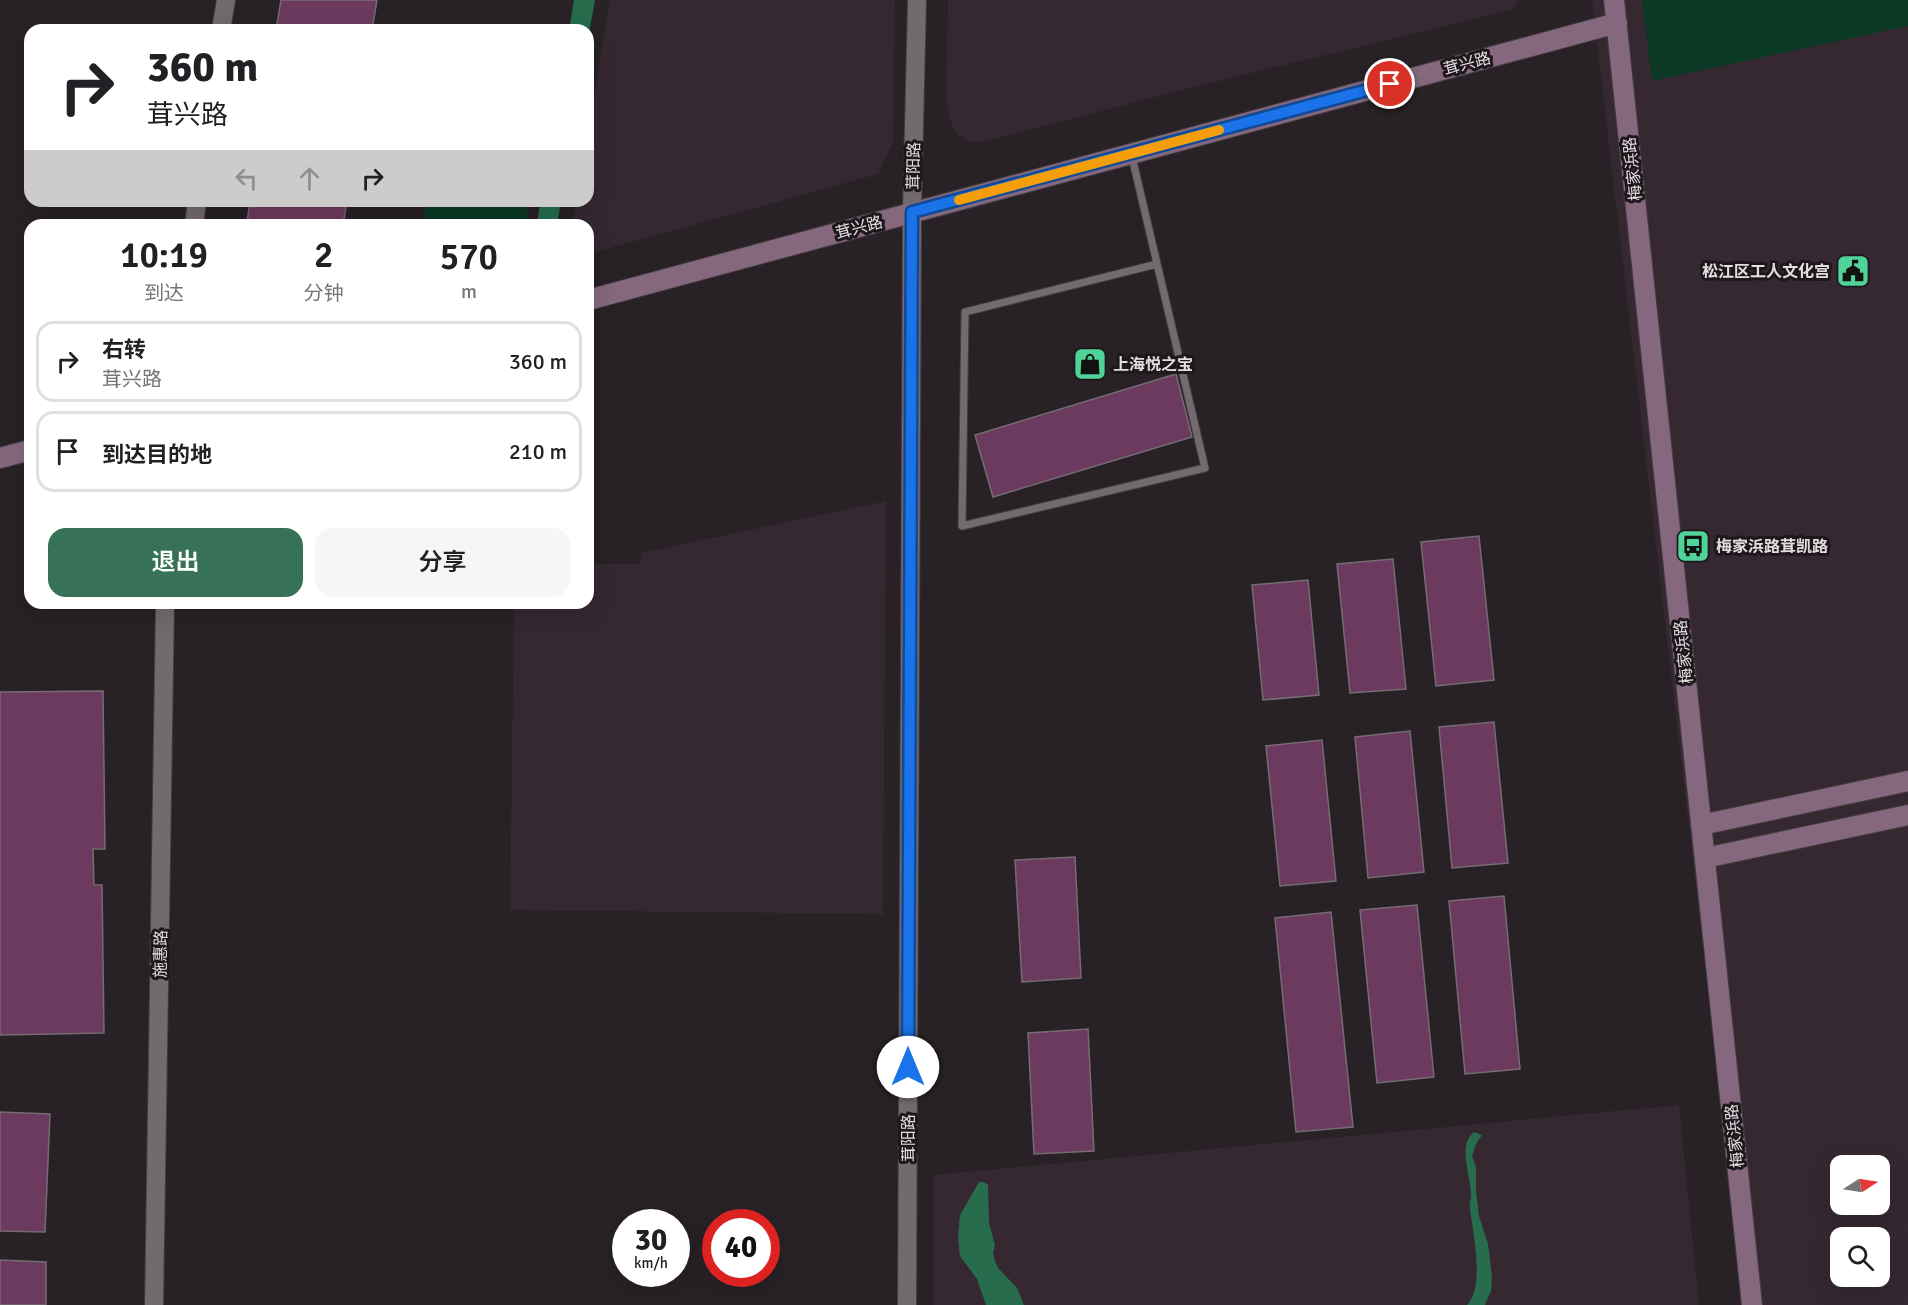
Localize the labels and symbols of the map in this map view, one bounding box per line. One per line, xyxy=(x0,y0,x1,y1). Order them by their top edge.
street label: 茸兴路 xyxy=(1441,48,1493,80)
pin xyxy=(1364,58,1415,109)
street label: 梅家浜路 xyxy=(1620,136,1646,202)
street label: 茸阳路 xyxy=(904,142,924,190)
street label: 茸兴路 xyxy=(833,212,885,244)
public building icon: 松江区工人文化宫 xyxy=(1835,253,1871,289)
place label: 松江区工人文化宫 xyxy=(1702,262,1830,282)
shop icon: 上海悦之宝 xyxy=(1072,346,1108,382)
place label: 上海悦之宝 xyxy=(1113,355,1193,375)
bus stop icon: 梅家浜路茸凯路 xyxy=(1675,528,1711,564)
place label: 梅家浜路茸凯路 xyxy=(1716,537,1828,557)
street label: 梅家浜路 xyxy=(1671,619,1697,685)
street label: 施惠路 xyxy=(151,930,171,978)
position arrow xyxy=(876,1035,940,1099)
street label: 梅家浜路 xyxy=(1722,1103,1748,1169)
street label: 茸阳路 xyxy=(899,1114,919,1162)
north arrow xyxy=(1830,1155,1890,1215)
speed limit sign: 40 xyxy=(702,1209,780,1287)

